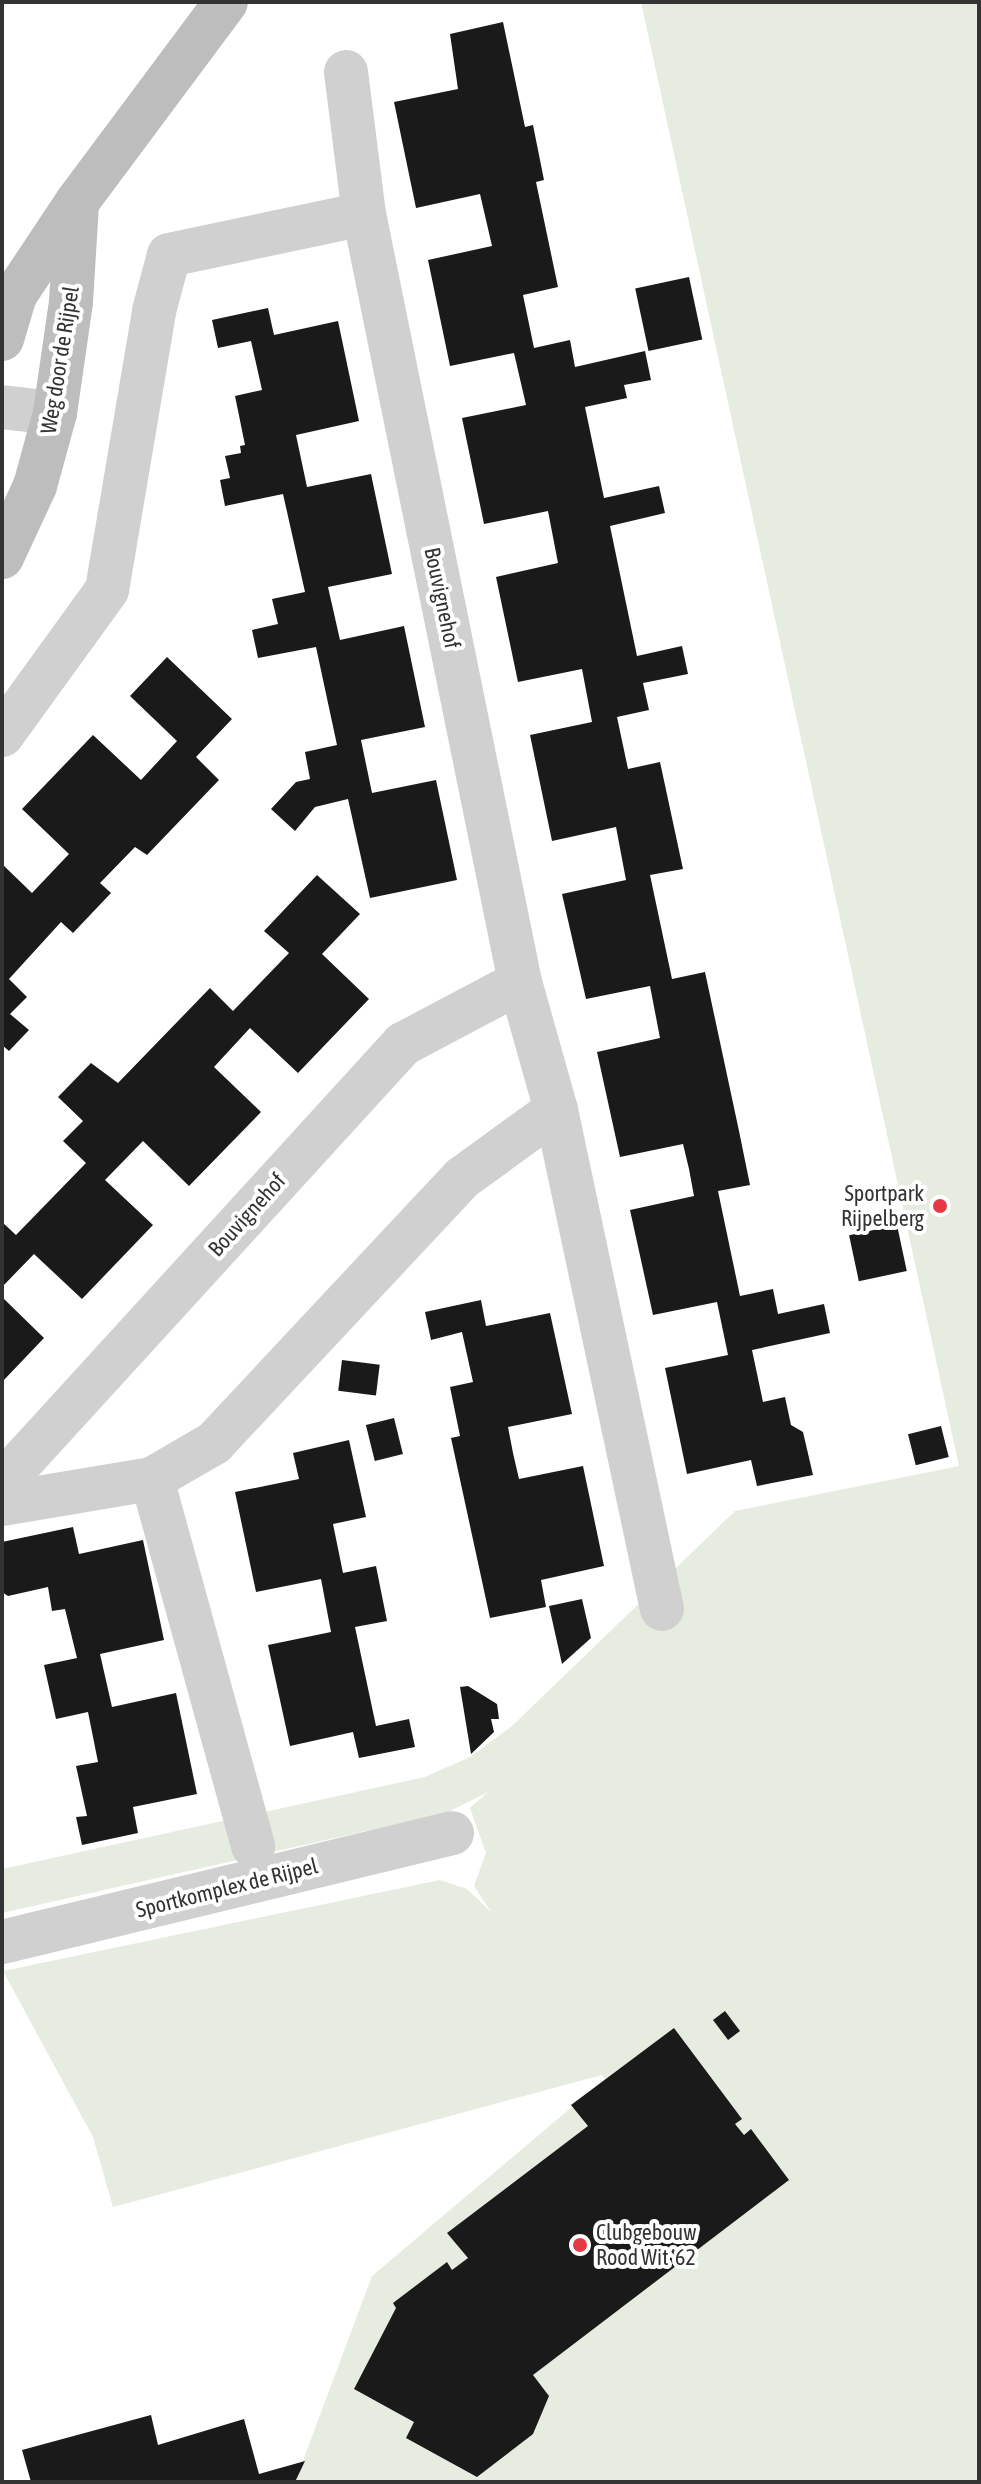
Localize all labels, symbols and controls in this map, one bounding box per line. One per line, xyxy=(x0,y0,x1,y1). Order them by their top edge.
street label: Weg door de Rijpel xyxy=(35,284,85,436)
street label: Bouvignehof xyxy=(418,545,466,651)
street label: Bouvignehof xyxy=(203,1168,291,1262)
place label: Sportpark Rijpelberg xyxy=(841,1180,924,1232)
marker: Sportpark Rijpelberg xyxy=(931,1197,949,1215)
street label: Sportkomplex de Rijpel xyxy=(133,1853,321,1923)
place label: Clubgebouw Rood Wit '62 xyxy=(596,2219,696,2270)
marker: Clubgebouw Rood Wit '62 xyxy=(571,2236,589,2254)

